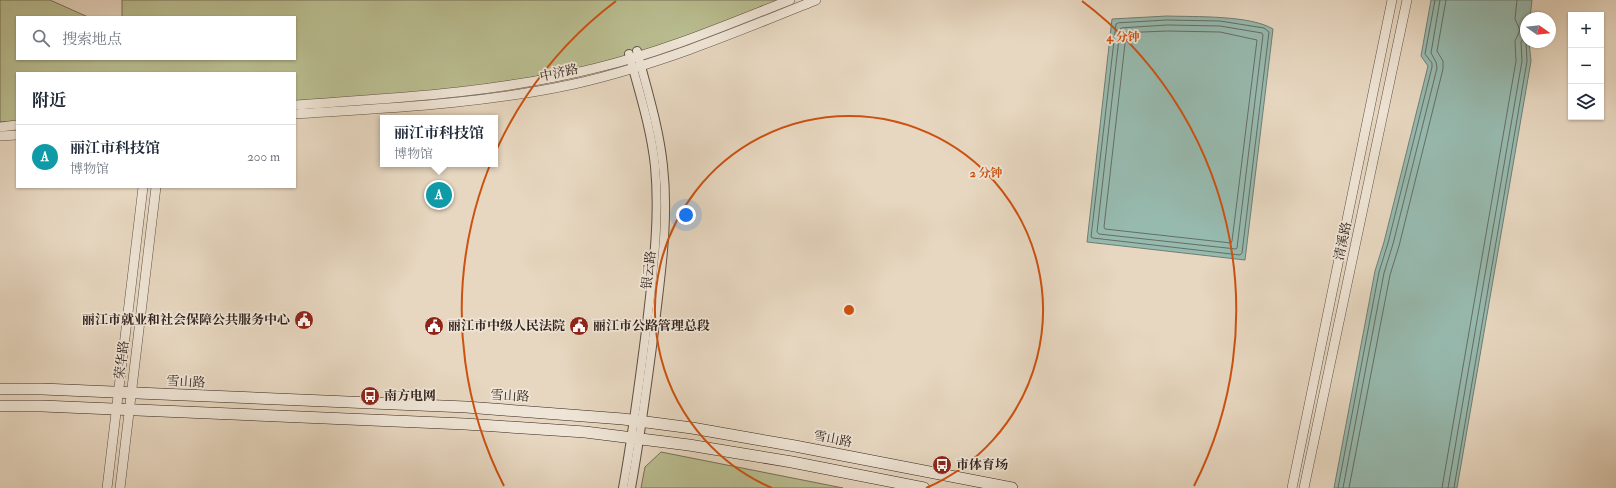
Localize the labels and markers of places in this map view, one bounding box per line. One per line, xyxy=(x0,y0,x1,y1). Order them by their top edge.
pin: A xyxy=(426,180,452,210)
centre of rings xyxy=(842,303,856,317)
public building icon: 丽江市就业和社会保障公共服务中心 xyxy=(293,309,315,331)
place label: 丽江市就业和社会保障公共服务中心 xyxy=(82,312,290,328)
public building icon: 丽江市中级人民法院 xyxy=(423,315,445,337)
public building icon: 丽江市公路管理总段 xyxy=(568,315,590,337)
place label: 丽江市中级人民法院 xyxy=(448,318,565,334)
place label: 丽江市公路管理总段 xyxy=(593,318,710,334)
bus stop icon: 南方电网 xyxy=(359,385,381,407)
place label: 南方电网 xyxy=(384,388,436,404)
bus stop icon: 市体育场 xyxy=(931,454,953,476)
place label: 市体育场 xyxy=(956,457,1008,473)

